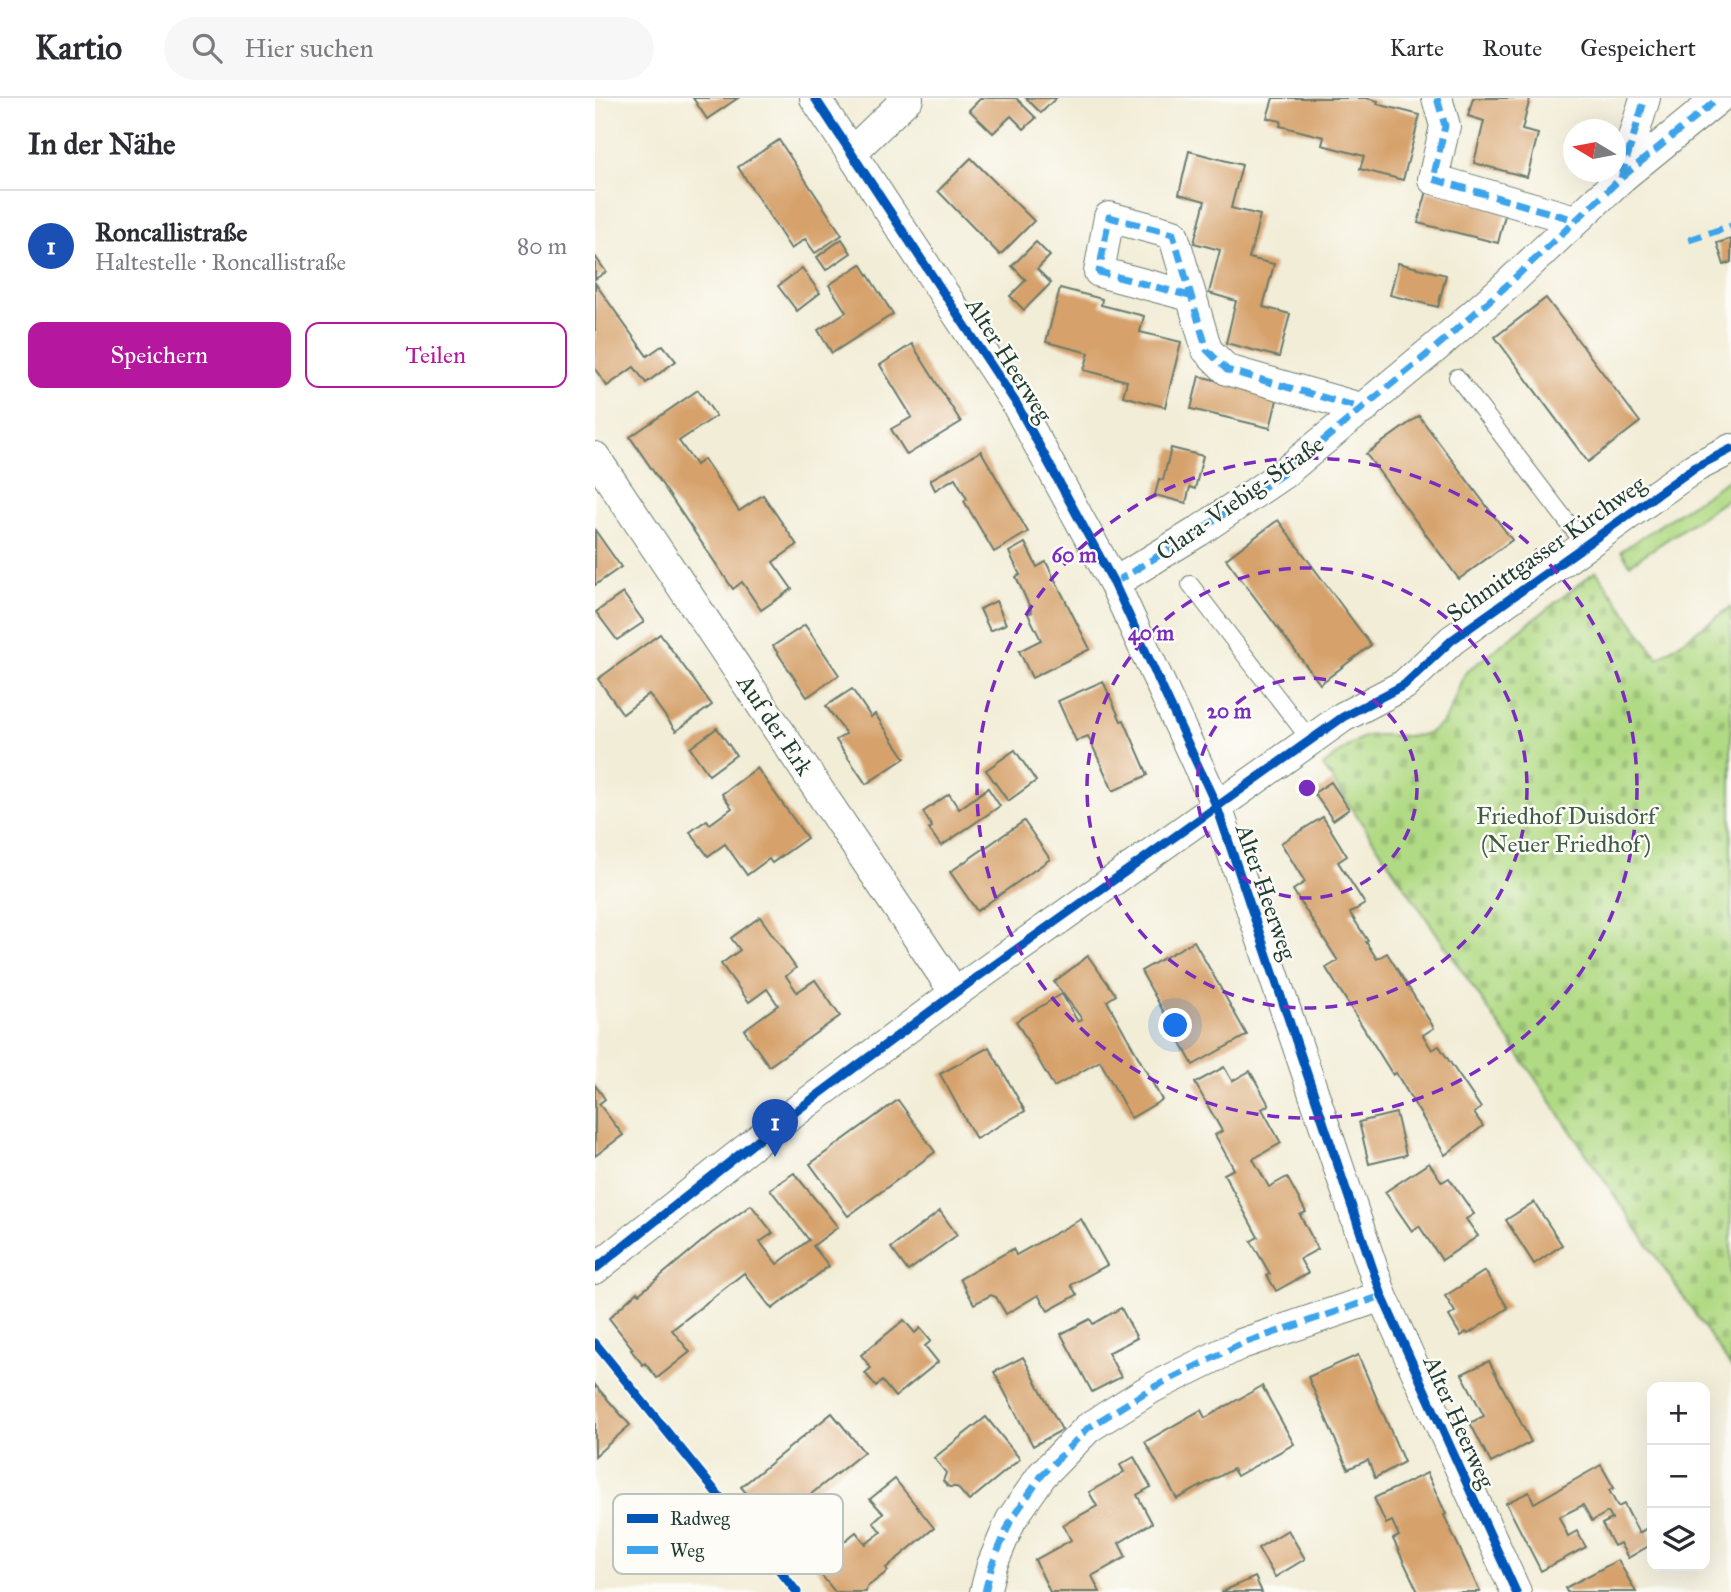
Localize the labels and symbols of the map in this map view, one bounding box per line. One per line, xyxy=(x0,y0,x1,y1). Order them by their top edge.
north arrow xyxy=(1563,119,1626,182)
street label: Alter Heerweg xyxy=(958,291,1060,429)
street label: Clara-Viebig-Straße xyxy=(1150,429,1330,567)
street label: Schmittgasser Kirchweg xyxy=(1441,468,1652,629)
text: 60 m xyxy=(1051,542,1097,568)
text: 40 m xyxy=(1128,620,1174,646)
street label: Auf der Erk xyxy=(730,668,820,782)
text: 20 m xyxy=(1207,698,1252,724)
centre of rings xyxy=(1295,776,1319,800)
park label: Friedhof Duisdorf (Neuer Friedhof) xyxy=(1476,801,1660,859)
street label: Alter Heerweg xyxy=(1228,819,1303,965)
your location xyxy=(1158,1008,1192,1042)
pin: 1 xyxy=(752,1099,798,1157)
street label: Alter Heerweg xyxy=(1416,1350,1502,1494)
legend xyxy=(613,1494,843,1574)
text: Radweg xyxy=(670,1507,730,1531)
text: Weg xyxy=(670,1539,704,1563)

